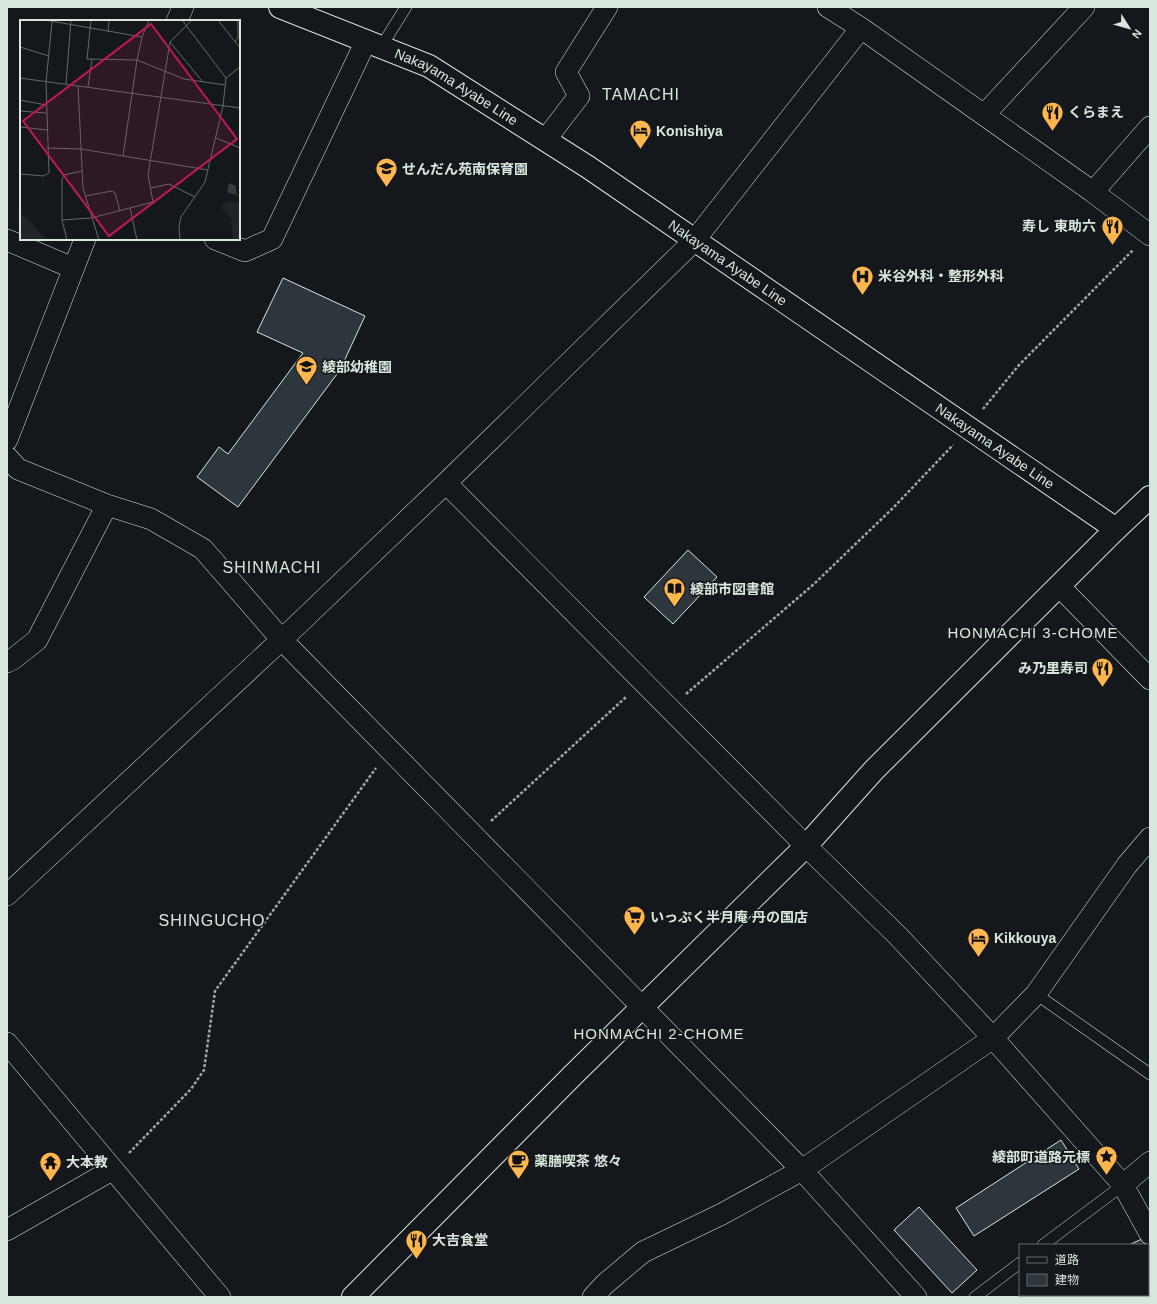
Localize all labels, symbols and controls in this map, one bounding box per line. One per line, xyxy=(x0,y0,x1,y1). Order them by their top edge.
north arrow xyxy=(1109,8,1149,48)
inset map xyxy=(20,20,240,240)
text: N xyxy=(1130,27,1144,41)
street label: Nakayama Ayabe Line xyxy=(392,45,521,128)
district label: TAMACHI xyxy=(602,86,680,103)
restaurant icon: くらまえ xyxy=(1039,99,1065,132)
place label: くらまえ xyxy=(1068,104,1124,120)
hotel icon: Konishiya xyxy=(627,118,653,151)
place label: Konishiya xyxy=(656,123,723,139)
school or university icon: せんだん苑南保育園 xyxy=(374,156,400,189)
place label: せんだん苑南保育園 xyxy=(402,161,528,177)
restaurant icon: 寿し 東助六 xyxy=(1099,213,1125,246)
street label: Nakayama Ayabe Line xyxy=(665,217,790,309)
place label: 寿し 東助六 xyxy=(1022,218,1096,234)
hospital icon: 米谷外科・整形外科 xyxy=(849,263,875,296)
place label: 米谷外科・整形外科 xyxy=(878,268,1004,284)
school or university icon: 綾部幼稚園 xyxy=(293,354,319,387)
place label: 綾部幼稚園 xyxy=(322,359,392,375)
street label: Nakayama Ayabe Line xyxy=(933,400,1057,492)
district label: SHINMACHI xyxy=(223,559,321,576)
library icon: 綾部市図書館 xyxy=(662,576,688,609)
place label: 綾部市図書館 xyxy=(690,581,774,597)
district label: HONMACHI 3-CHOME xyxy=(947,624,1119,641)
restaurant icon: み乃里寿司 xyxy=(1090,655,1116,688)
place label: み乃里寿司 xyxy=(1018,660,1088,676)
supermarket icon: いっぷく半月庵 丹の国店 xyxy=(622,904,648,937)
place label: いっぷく半月庵 丹の国店 xyxy=(650,909,808,925)
district label: SHINGUCHO xyxy=(159,912,265,929)
hotel icon: Kikkouya xyxy=(966,925,992,958)
place label: Kikkouya xyxy=(994,930,1056,946)
district label: HONMACHI 2-CHOME xyxy=(573,1025,745,1042)
place icon: 綾部町道路元標 xyxy=(1093,1144,1119,1177)
cafe icon: 薬膳喫茶 悠々 xyxy=(505,1148,531,1181)
temple icon: 大本教 xyxy=(38,1149,64,1182)
place label: 綾部町道路元標 xyxy=(992,1149,1090,1165)
place label: 薬膳喫茶 悠々 xyxy=(534,1153,622,1169)
place label: 大本教 xyxy=(66,1154,108,1170)
restaurant icon: 大吉食堂 xyxy=(403,1227,429,1260)
place label: 大吉食堂 xyxy=(432,1232,488,1248)
legend xyxy=(1019,1244,1149,1296)
text: 道路 xyxy=(1055,1253,1079,1267)
text: 建物 xyxy=(1055,1273,1079,1287)

